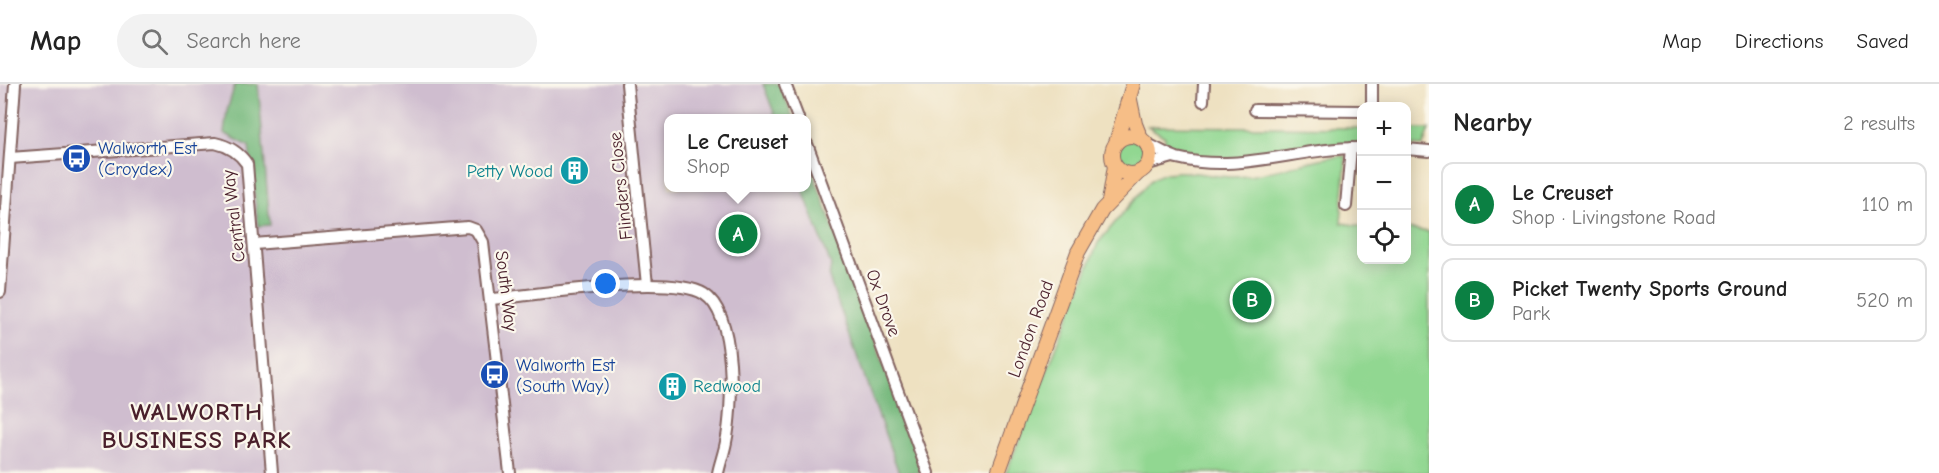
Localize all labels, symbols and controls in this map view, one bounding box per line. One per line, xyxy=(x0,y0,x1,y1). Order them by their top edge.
search box xyxy=(117,14,537,68)
text: Map xyxy=(30,25,81,57)
icon: search xyxy=(138,25,171,58)
text: Search here xyxy=(186,28,301,54)
text: Map xyxy=(1662,29,1702,53)
text: Directions xyxy=(1735,29,1824,53)
text: Saved xyxy=(1857,29,1909,53)
map controls xyxy=(1357,102,1411,264)
button: + xyxy=(1357,102,1411,156)
text: Nearby xyxy=(1453,108,1532,138)
text: 2 results xyxy=(1843,112,1915,135)
popup xyxy=(664,114,811,192)
text: Le Creuset xyxy=(687,129,788,155)
street label: Flinders Close xyxy=(605,131,637,241)
place label: Walworth Est (Croydex) xyxy=(98,138,198,180)
bus stop icon: Walworth Est (Croydex) xyxy=(61,142,93,174)
building icon: Petty Wood xyxy=(558,155,590,187)
text: Shop xyxy=(687,155,730,178)
button: − xyxy=(1357,156,1411,210)
place label: Petty Wood xyxy=(467,161,553,182)
street label: Central Way xyxy=(218,168,250,263)
text: Le Creuset xyxy=(1512,180,1613,206)
text: A xyxy=(1469,193,1480,216)
text: 110 m xyxy=(1862,193,1913,216)
text: Shop · Livingstone Road xyxy=(1512,206,1716,229)
button: locate xyxy=(1357,210,1411,264)
pin: A xyxy=(718,212,758,256)
street label: South Way xyxy=(491,249,521,334)
street label: Ox Drove xyxy=(861,267,905,339)
your location xyxy=(591,269,620,298)
text: Picket Twenty Sports Ground xyxy=(1512,276,1788,302)
street label: London Road xyxy=(1004,277,1058,381)
pin: B xyxy=(1232,278,1272,322)
text: B xyxy=(1468,289,1481,312)
text: 520 m xyxy=(1856,289,1913,312)
text: Park xyxy=(1512,302,1550,325)
place label: Walworth Est (South Way) xyxy=(516,355,616,397)
bus stop icon: Walworth Est (South Way) xyxy=(479,359,511,391)
building icon: Redwood xyxy=(656,370,688,402)
place label: Redwood xyxy=(693,376,761,397)
district label: WALWORTH BUSINESS PARK xyxy=(102,398,292,454)

